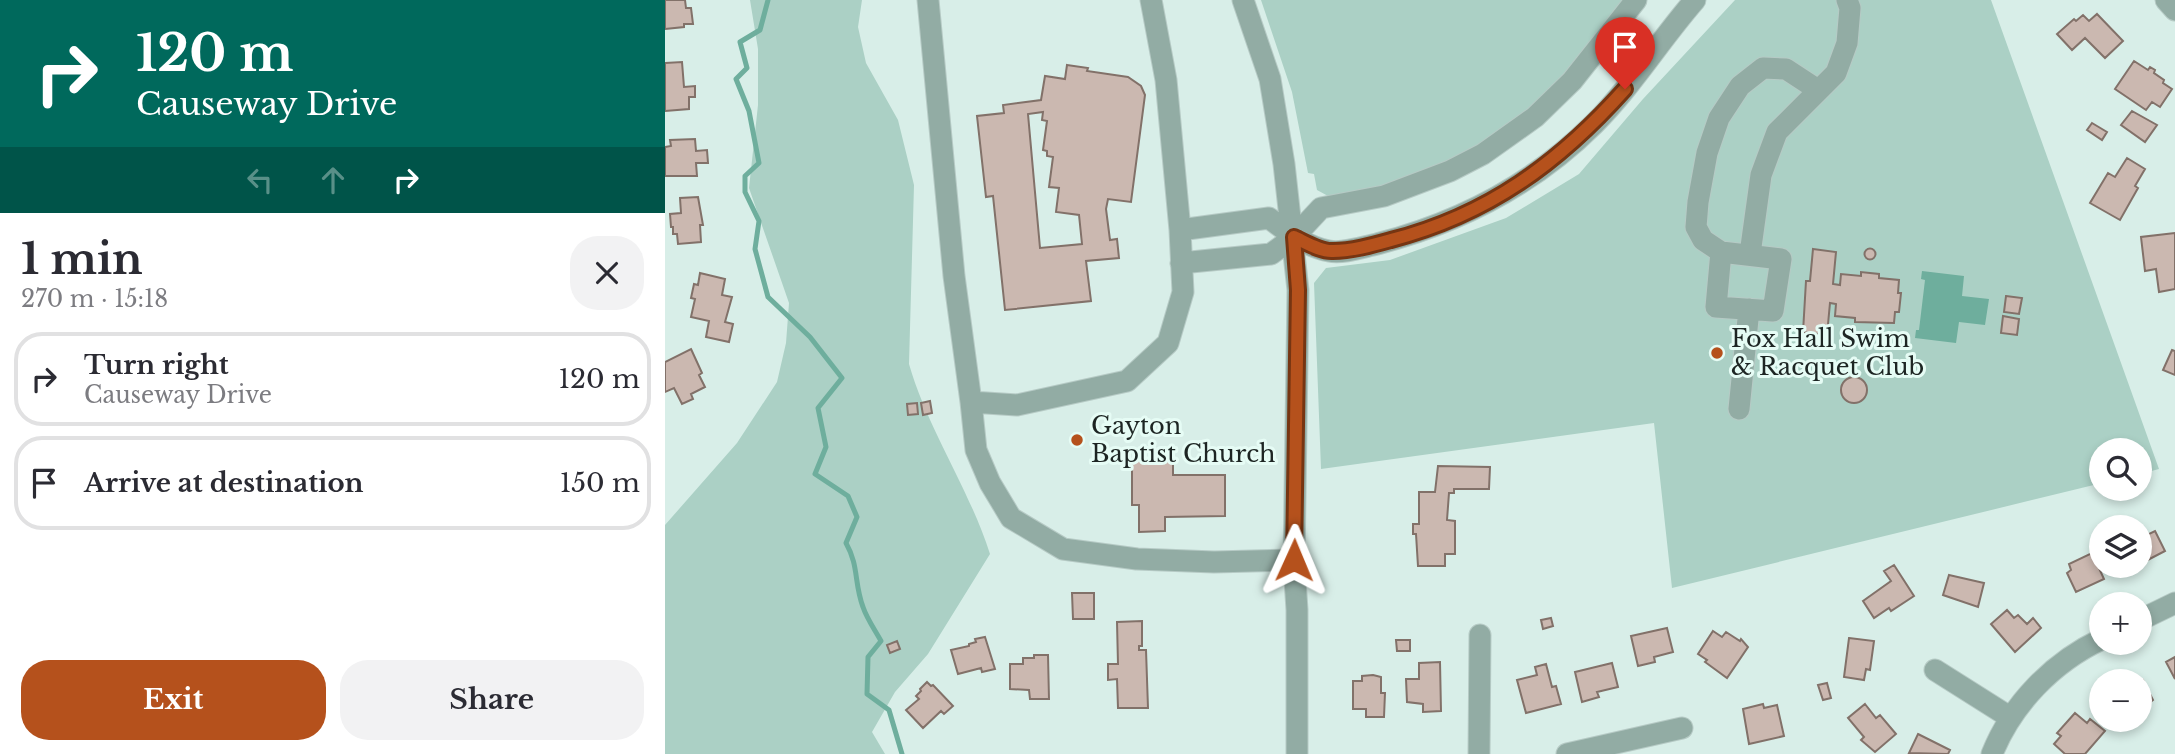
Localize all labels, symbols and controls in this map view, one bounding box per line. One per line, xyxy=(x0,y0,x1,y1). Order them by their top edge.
pin xyxy=(1595,17,1655,89)
text: 120 m xyxy=(136,23,294,84)
icon: right xyxy=(21,28,112,119)
icon: arrive xyxy=(1606,28,1644,66)
text: Causeway Drive xyxy=(136,84,397,124)
icon: left xyxy=(241,161,279,199)
icon: ahead xyxy=(314,161,352,199)
icon: right xyxy=(387,161,425,199)
text: 1 min xyxy=(21,233,143,285)
button: close xyxy=(570,236,644,310)
text: 270 m · 15:18 xyxy=(21,285,168,313)
place label: Fox Hall Swim & Racquet Club xyxy=(1731,324,1924,381)
marker: Fox Hall Swim & Racquet Club xyxy=(1709,345,1725,361)
text: Turn right xyxy=(84,349,229,381)
icon: right xyxy=(25,360,63,398)
text: 120 m xyxy=(558,363,640,395)
text: Causeway Drive xyxy=(84,381,272,409)
place label: Gayton Baptist Church xyxy=(1091,411,1276,468)
marker: Gayton Baptist Church xyxy=(1069,432,1085,448)
map controls xyxy=(2089,438,2152,732)
button: search xyxy=(2089,438,2152,501)
icon: arrive xyxy=(25,464,63,502)
text: Arrive at destination xyxy=(84,467,364,499)
text: 150 m xyxy=(560,467,640,499)
button: layers xyxy=(2089,515,2152,578)
position arrow xyxy=(1257,523,1331,597)
button: + xyxy=(2089,592,2152,655)
button: Exit xyxy=(21,660,326,740)
button: Share xyxy=(340,660,644,740)
button: − xyxy=(2089,669,2152,732)

